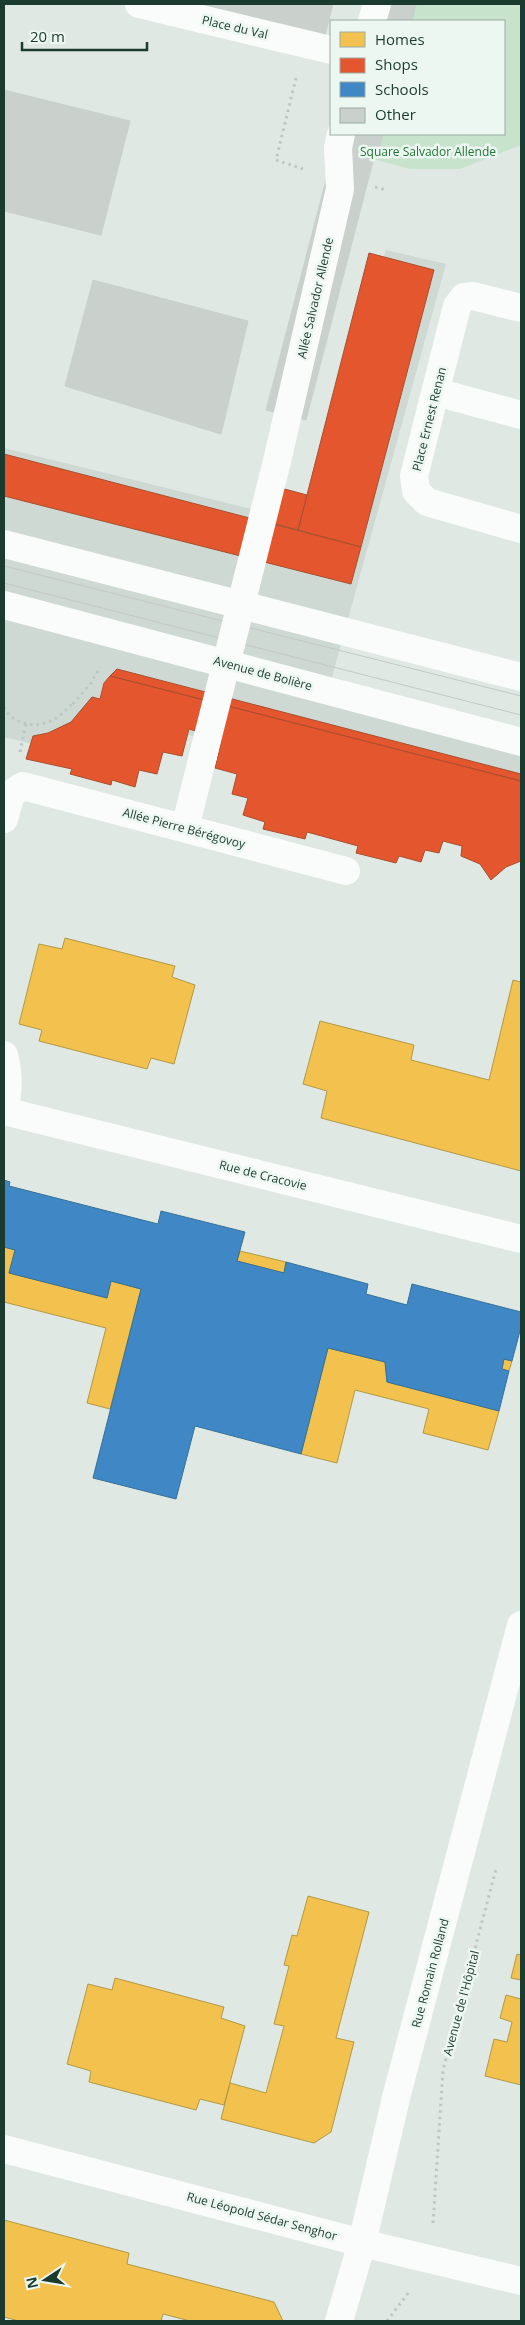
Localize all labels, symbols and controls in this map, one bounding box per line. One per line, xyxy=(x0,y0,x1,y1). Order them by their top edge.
street label: Place du Val xyxy=(200,11,270,43)
scale bar xyxy=(22,20,148,52)
legend xyxy=(330,20,505,135)
text: 20 m xyxy=(30,26,65,46)
text: Homes xyxy=(375,29,425,49)
text: Shops xyxy=(375,54,418,74)
text: Schools xyxy=(375,79,429,99)
text: Other xyxy=(375,104,416,124)
park label: Square Salvador Allende xyxy=(360,143,496,160)
street label: Allée Salvador Allende xyxy=(293,236,337,360)
street label: Place Ernest Renan xyxy=(408,365,450,473)
street label: Avenue de Bolière xyxy=(212,652,314,694)
street label: Allée Pierre Bérégovoy xyxy=(121,803,248,853)
street label: Rue de Cracovie xyxy=(217,1156,309,1194)
street label: Rue Romain Rolland xyxy=(407,1916,453,2030)
street label: Avenue de l'Hôpital xyxy=(439,1949,483,2057)
street label: Rue Léopold Sédar Senghor xyxy=(185,2188,339,2244)
north arrow xyxy=(20,2255,70,2305)
text: N xyxy=(21,2275,42,2290)

